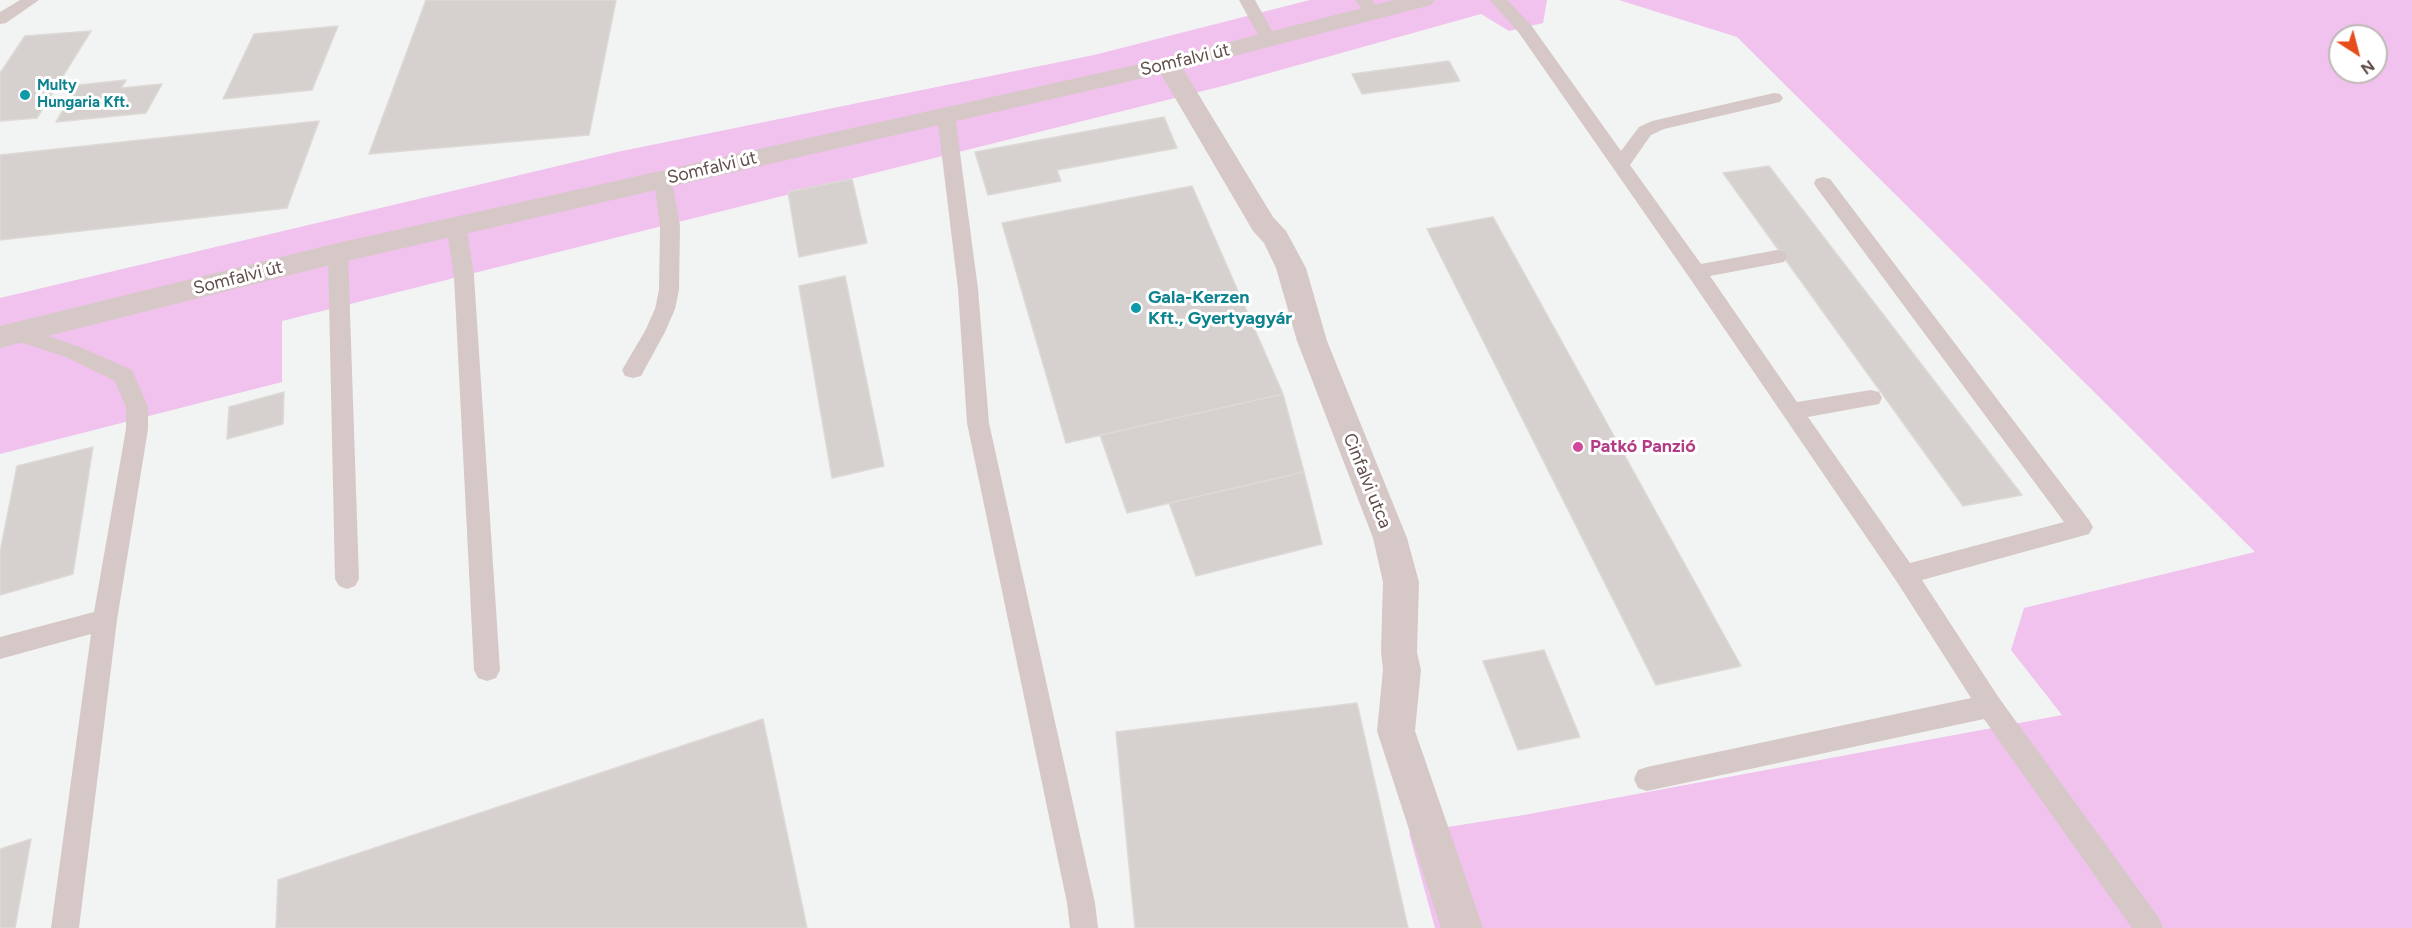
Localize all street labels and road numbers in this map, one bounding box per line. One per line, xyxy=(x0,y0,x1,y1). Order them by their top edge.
street label: Somfalvi út xyxy=(1138,39,1232,81)
street label: Somfalvi út xyxy=(665,147,759,189)
street label: Somfalvi út xyxy=(191,256,285,300)
street label: Cinfalvi utca xyxy=(1338,430,1396,532)

